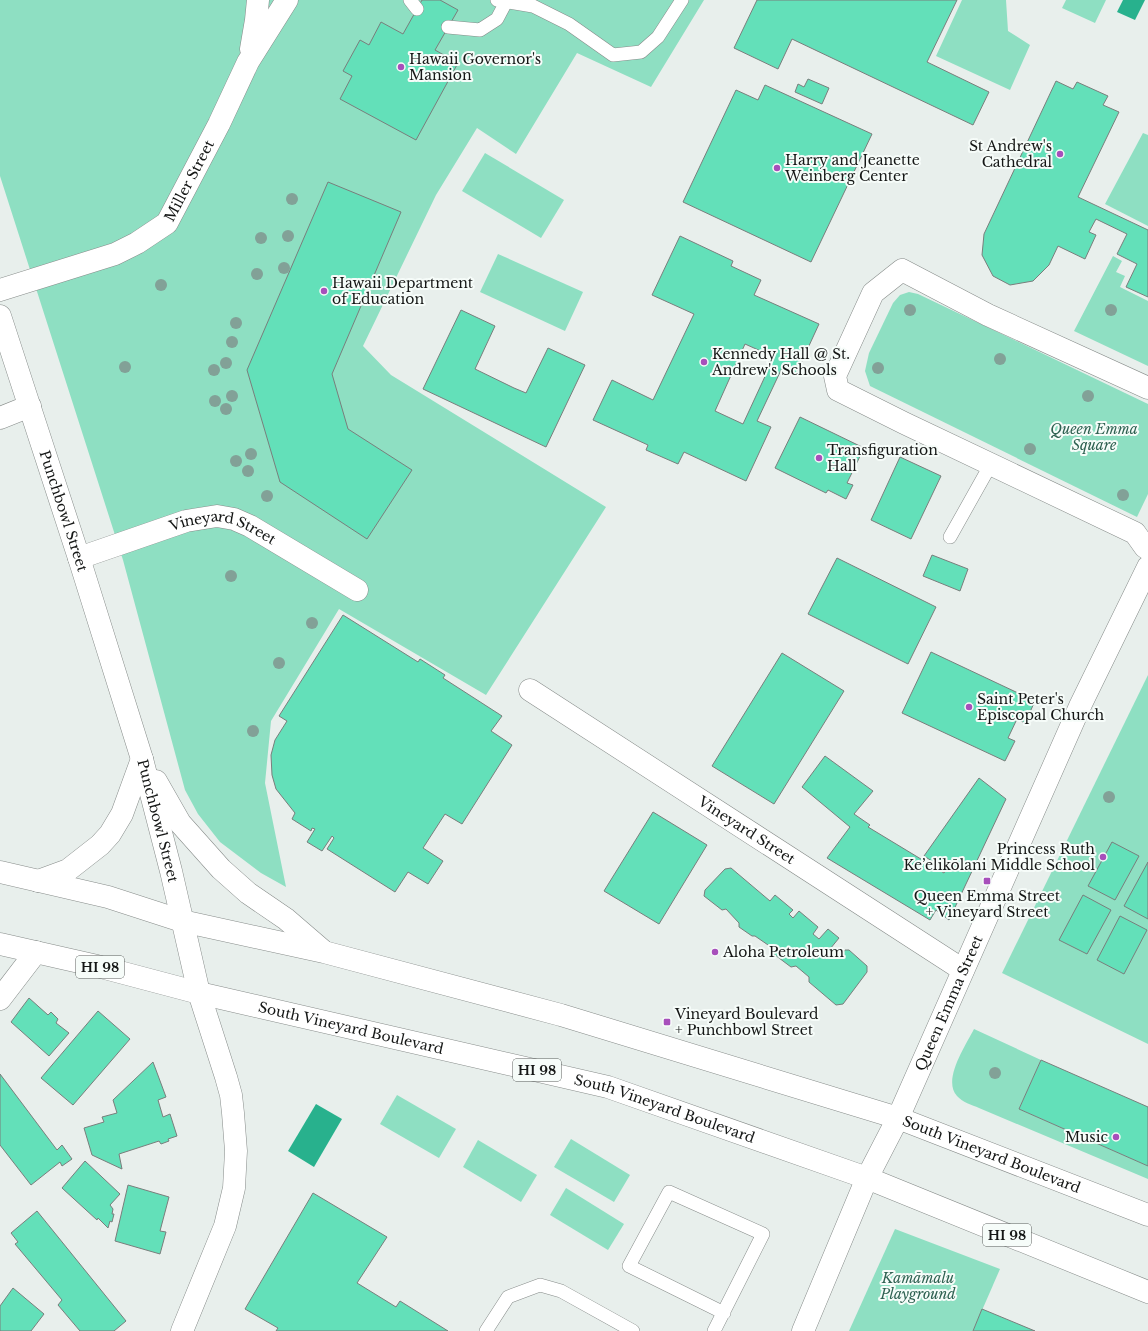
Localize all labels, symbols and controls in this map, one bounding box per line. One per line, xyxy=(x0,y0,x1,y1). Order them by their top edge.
place label: Hawaii Governor's Mansion xyxy=(409,50,541,84)
marker: Hawaii Governor's Mansion xyxy=(396,62,406,72)
street label: Miller Street xyxy=(160,136,218,225)
place label: St Andrew's Cathedral xyxy=(969,137,1052,171)
marker: St Andrew's Cathedral xyxy=(1055,149,1065,159)
place label: Harry and Jeanette Weinberg Center xyxy=(784,151,920,185)
marker: Harry and Jeanette Weinberg Center xyxy=(772,163,782,173)
place label: Hawaii Department of Education xyxy=(332,274,474,308)
marker: Hawaii Department of Education xyxy=(319,286,329,296)
place label: Kennedy Hall @ St. Andrew's Schools xyxy=(711,345,850,379)
marker: Kennedy Hall @ St. Andrew's Schools xyxy=(699,357,709,367)
park label: Queen Emma Square xyxy=(1050,420,1138,454)
place label: Transfiguration Hall xyxy=(827,441,938,475)
street label: Punchbowl Street xyxy=(35,448,92,574)
marker: Transfiguration Hall xyxy=(814,453,824,463)
street label: Vineyard Street xyxy=(166,507,280,549)
place label: Saint Peter's Episcopal Church xyxy=(977,690,1105,724)
marker: Saint Peter's Episcopal Church xyxy=(964,702,974,712)
street label: Punchbowl Street xyxy=(133,757,182,885)
street label: Vineyard Street xyxy=(694,792,799,868)
place label: Princess Ruth Ke’elikōlani Middle School xyxy=(903,840,1095,874)
marker: Princess Ruth Ke’elikōlani Middle School xyxy=(1098,852,1108,862)
marker: Queen Emma Street + Vineyard Street xyxy=(982,876,992,886)
place label: Queen Emma Street + Vineyard Street xyxy=(914,887,1061,921)
street label: Queen Emma Street xyxy=(911,932,987,1074)
place label: Aloha Petroleum xyxy=(722,943,844,961)
marker: Aloha Petroleum xyxy=(710,947,720,957)
road number: HI 98 xyxy=(76,956,124,978)
street label: South Vineyard Boulevard xyxy=(257,998,446,1058)
place label: Vineyard Boulevard + Punchbowl Street xyxy=(674,1005,819,1039)
marker: Vineyard Boulevard + Punchbowl Street xyxy=(662,1017,672,1027)
road number: HI 98 xyxy=(513,1059,561,1081)
street label: South Vineyard Boulevard xyxy=(572,1071,758,1147)
street label: South Vineyard Boulevard xyxy=(900,1112,1084,1197)
place label: Music xyxy=(1065,1128,1108,1146)
marker: Music xyxy=(1111,1132,1121,1142)
road number: HI 98 xyxy=(983,1224,1031,1246)
park label: Kamāmalu Playground xyxy=(879,1269,956,1303)

